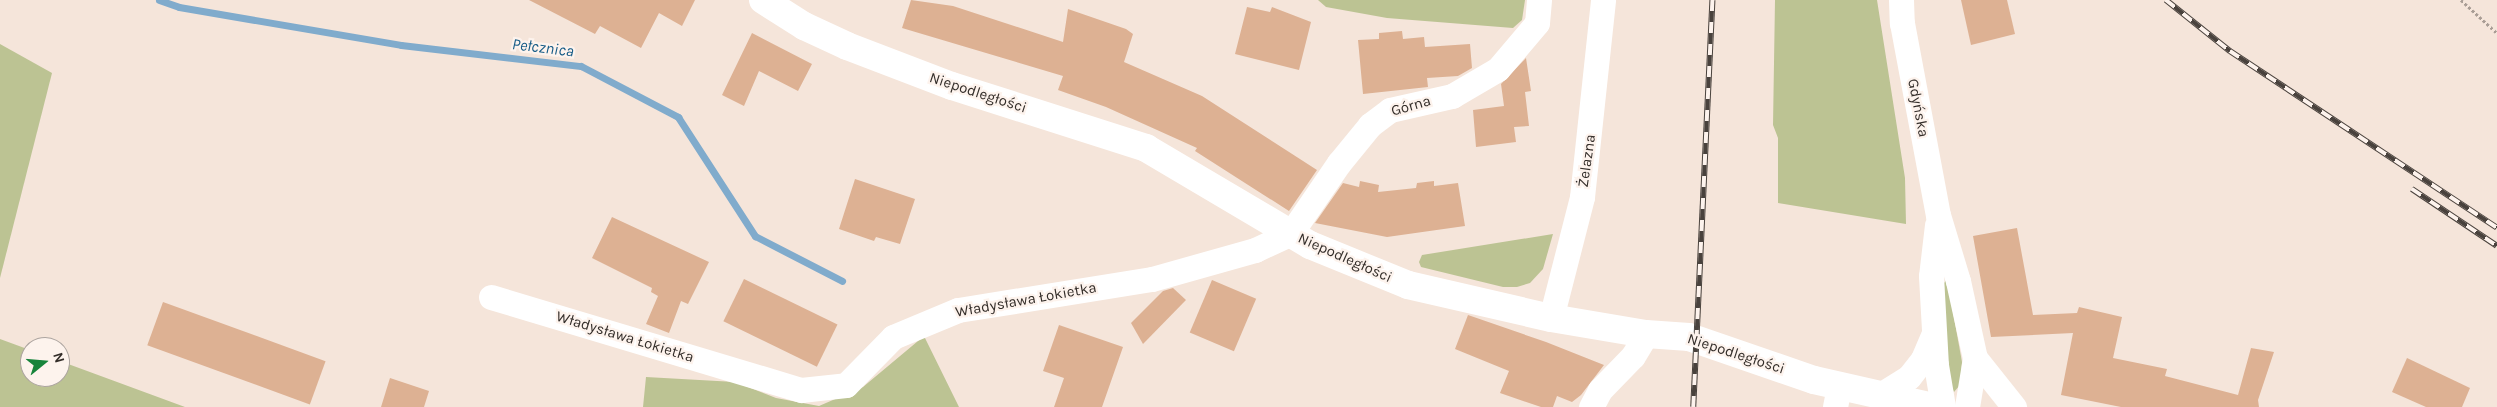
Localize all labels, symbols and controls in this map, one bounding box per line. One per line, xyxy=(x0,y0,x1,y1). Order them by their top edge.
water label: Pełcznica xyxy=(511,35,575,61)
street label: Niepodległości xyxy=(927,69,1029,117)
street label: Gdyńska xyxy=(1904,77,1932,139)
street label: Górna xyxy=(1389,92,1433,120)
street label: Żelazna xyxy=(1574,133,1600,189)
street label: Niepodległości xyxy=(1295,229,1395,287)
street label: Władysława Łokietka xyxy=(954,279,1098,321)
street label: Władysława Łokietka xyxy=(554,307,696,367)
street label: Niepodległości xyxy=(1685,330,1787,378)
north arrow xyxy=(20,337,70,387)
text: N xyxy=(49,350,68,365)

